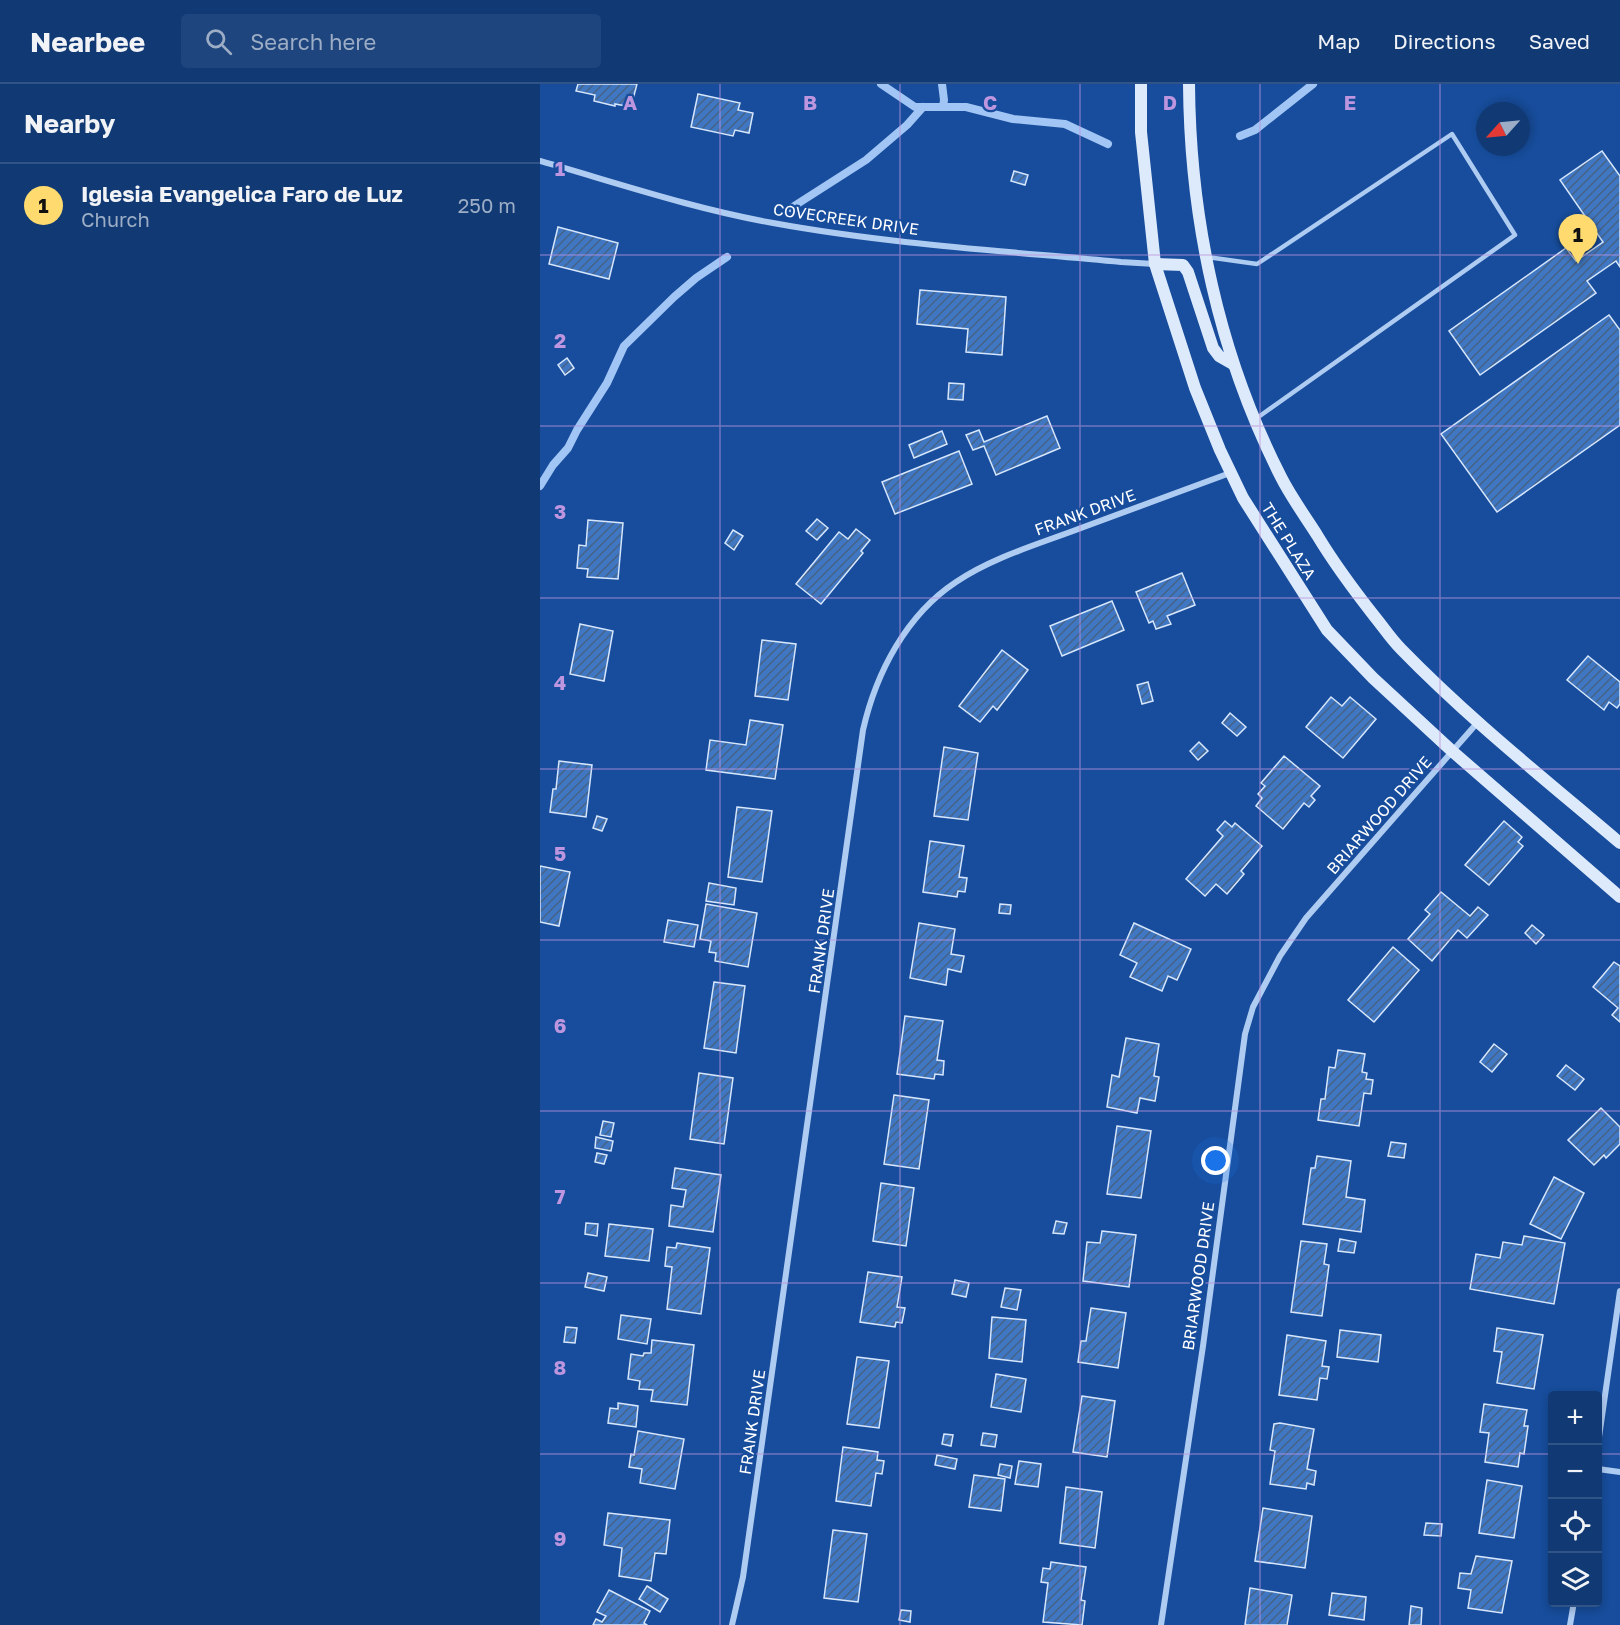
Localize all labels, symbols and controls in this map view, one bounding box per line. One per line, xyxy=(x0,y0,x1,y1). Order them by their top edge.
search box xyxy=(181,14,601,68)
text: Nearbee xyxy=(30,25,145,58)
icon: search xyxy=(202,25,235,58)
text: Search here xyxy=(250,28,376,55)
text: Map xyxy=(1317,28,1360,54)
text: Directions xyxy=(1393,28,1496,54)
text: Saved xyxy=(1529,28,1590,54)
text: A xyxy=(623,90,637,114)
text: B xyxy=(803,90,817,114)
text: C xyxy=(983,90,997,114)
text: D xyxy=(1163,90,1177,114)
text: E xyxy=(1344,90,1356,114)
north arrow xyxy=(1476,102,1530,156)
text: Nearby xyxy=(24,108,115,139)
text: 1 xyxy=(555,156,565,180)
text: Iglesia Evangelica Faro de Luz xyxy=(81,180,403,207)
text: 1 xyxy=(38,193,49,217)
text: 250 m xyxy=(458,193,516,217)
street label: COVECREEK DRIVE xyxy=(772,199,920,239)
text: Church xyxy=(81,207,150,231)
pin: 1 xyxy=(1558,214,1598,264)
text: 2 xyxy=(554,328,566,352)
street label: FRANK DRIVE xyxy=(1032,484,1138,540)
text: 3 xyxy=(554,499,566,523)
street label: THE PLAZA xyxy=(1257,499,1321,583)
text: 4 xyxy=(554,670,566,694)
street label: BRIARWOOD DRIVE xyxy=(1322,752,1436,878)
text: 5 xyxy=(554,841,566,865)
street label: FRANK DRIVE xyxy=(804,887,838,995)
text: 6 xyxy=(554,1013,566,1037)
your location xyxy=(1201,1146,1230,1175)
text: 7 xyxy=(555,1184,566,1208)
street label: BRIARWOOD DRIVE xyxy=(1178,1200,1218,1352)
text: 8 xyxy=(554,1355,566,1379)
street label: FRANK DRIVE xyxy=(735,1368,769,1476)
map controls xyxy=(1548,1391,1602,1607)
button: + xyxy=(1548,1391,1602,1445)
button: − xyxy=(1548,1445,1602,1499)
button: locate xyxy=(1548,1499,1602,1553)
text: 9 xyxy=(554,1526,566,1550)
button: layers xyxy=(1548,1553,1602,1607)

